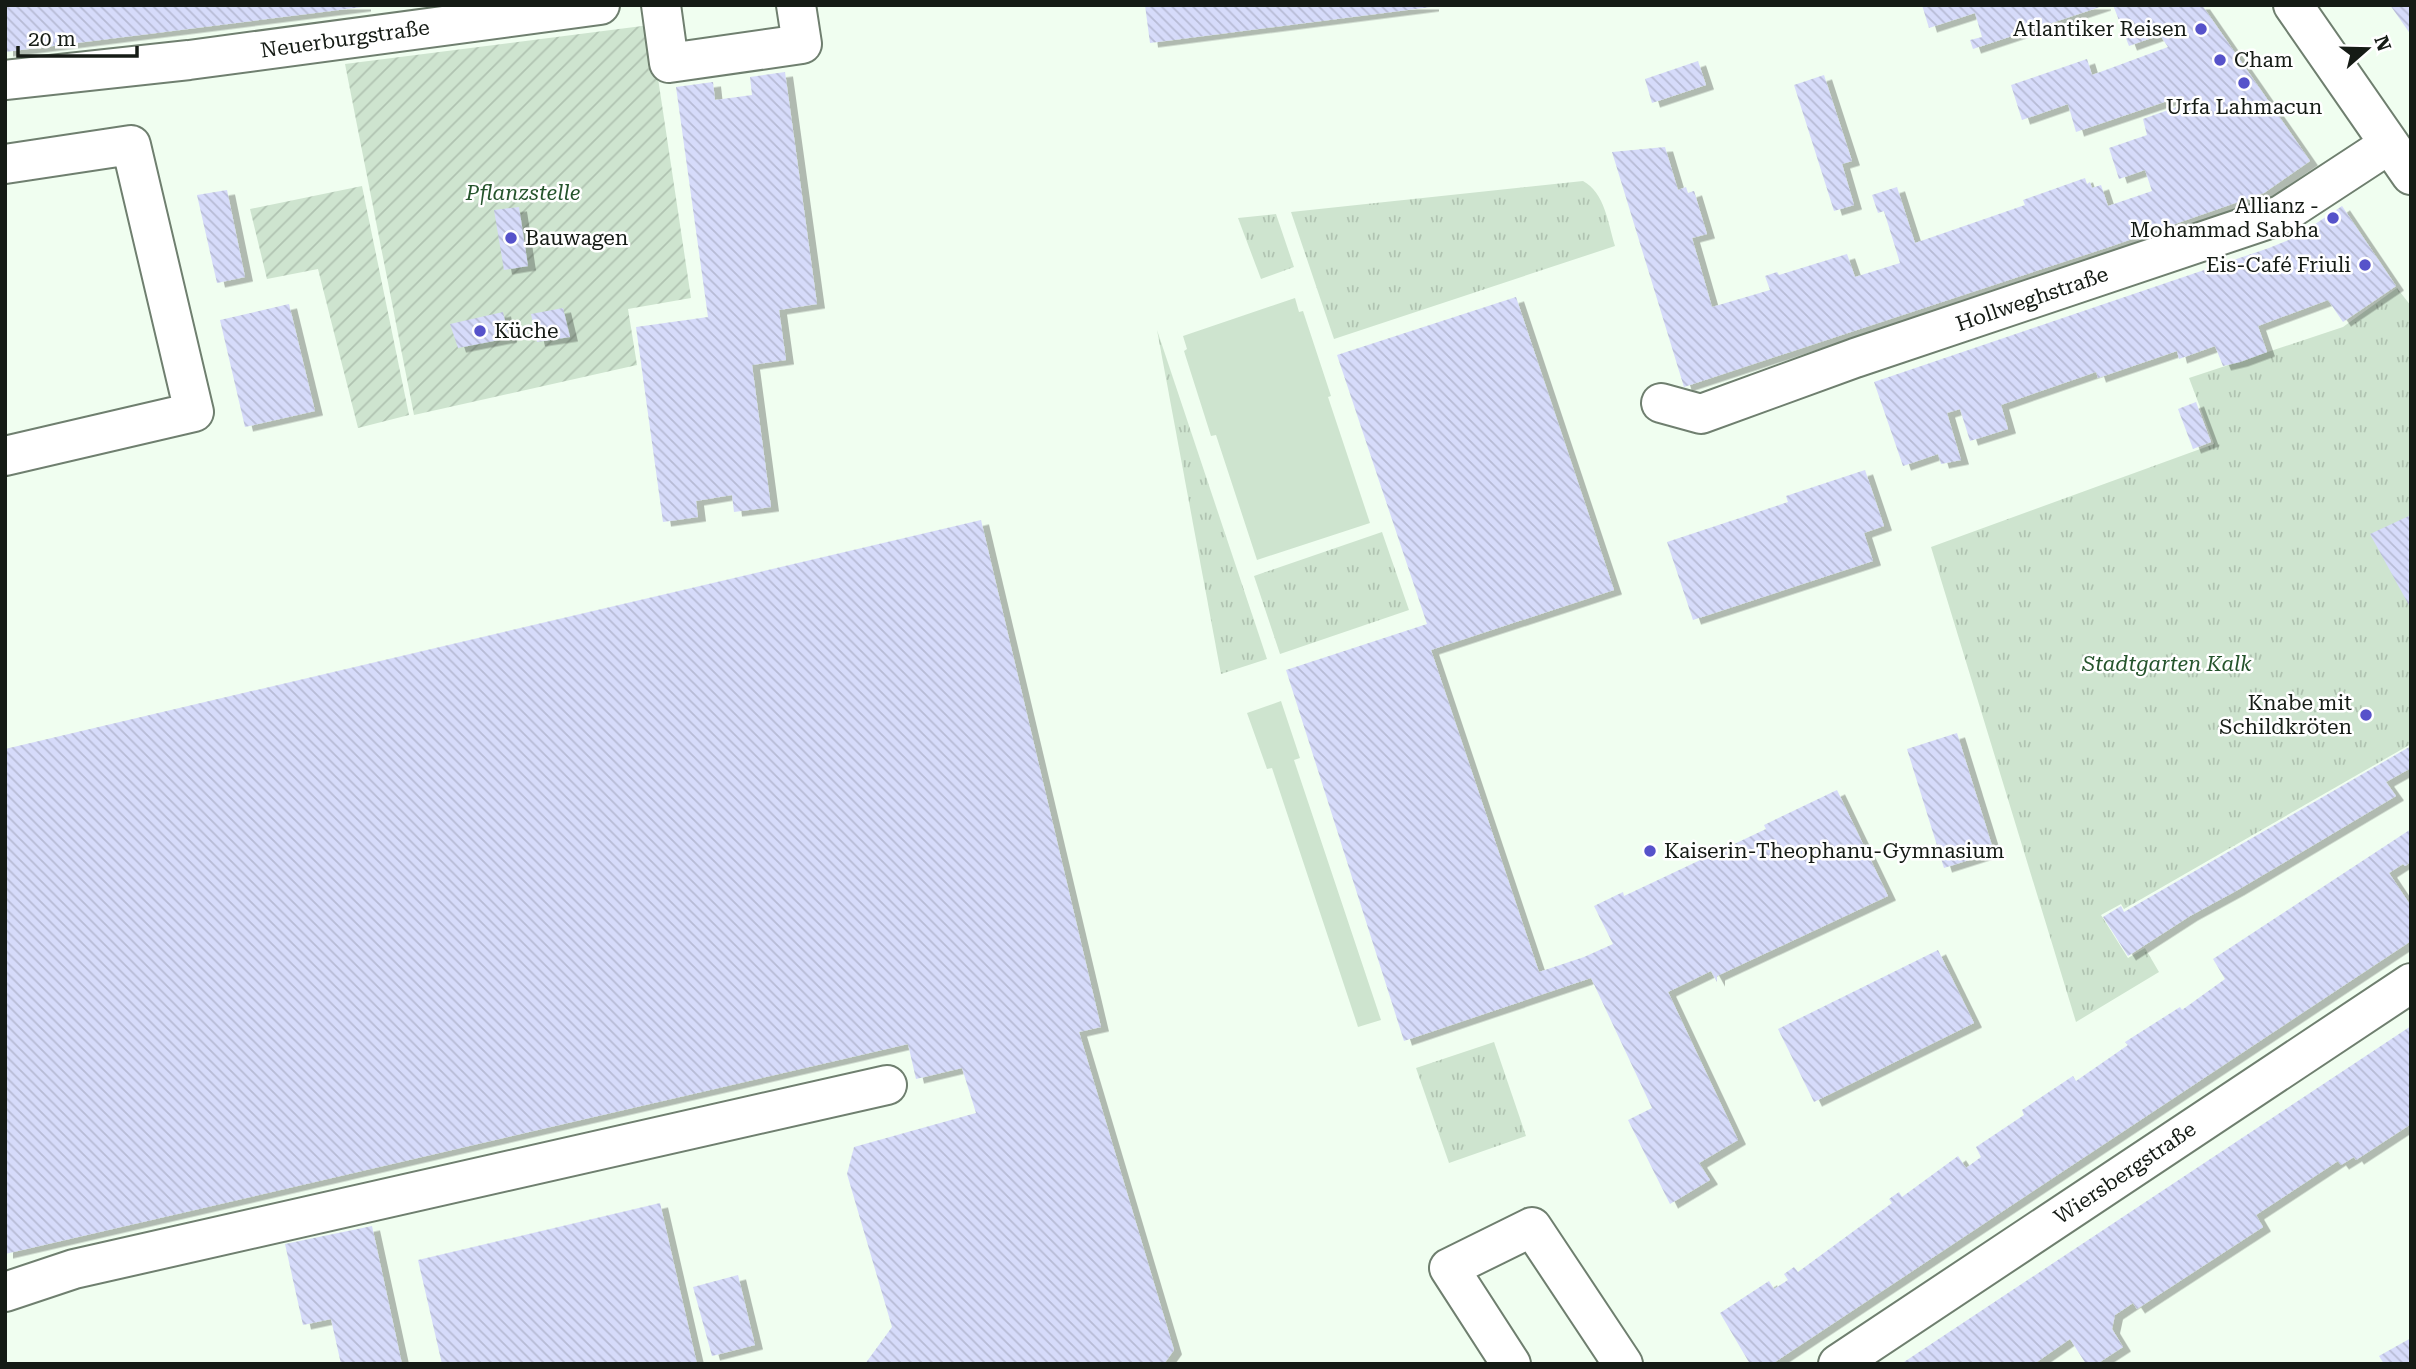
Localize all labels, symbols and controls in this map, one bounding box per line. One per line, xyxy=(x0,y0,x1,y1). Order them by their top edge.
scale bar xyxy=(18,14,136,58)
north arrow xyxy=(2332,14,2402,84)
street label: Neuerburgstraße xyxy=(259,15,431,63)
place label: Atlantiker Reisen xyxy=(2013,17,2187,41)
marker: Atlantiker Reisen xyxy=(2193,21,2209,37)
text: 20 m xyxy=(28,27,76,51)
text: N xyxy=(2369,33,2396,55)
place label: Cham xyxy=(2234,48,2293,72)
marker: Cham xyxy=(2212,52,2228,68)
marker: Urfa Lahmacun xyxy=(2236,75,2252,91)
place label: Urfa Lahmacun xyxy=(2166,95,2323,119)
park label: Pflanzstelle xyxy=(465,181,580,205)
place label: Allianz - Mohammad Sabha xyxy=(2130,194,2320,242)
marker: Allianz - Mohammad Sabha xyxy=(2325,210,2341,226)
place label: Bauwagen xyxy=(525,226,629,250)
marker: Bauwagen xyxy=(503,230,519,246)
place label: Eis-Café Friuli xyxy=(2206,253,2351,277)
marker: Eis-Café Friuli xyxy=(2357,257,2373,273)
street label: Hollweghstraße xyxy=(1953,262,2111,336)
place label: Küche xyxy=(494,319,559,343)
marker: Küche xyxy=(472,323,488,339)
park label: Stadtgarten Kalk xyxy=(2081,652,2252,676)
place label: Knabe mit Schildkröten xyxy=(2219,691,2352,739)
marker: Knabe mit Schildkröten xyxy=(2358,707,2374,723)
place label: Kaiserin-Theophanu-Gymnasium xyxy=(1664,839,2004,863)
marker: Kaiserin-Theophanu-Gymnasium xyxy=(1642,843,1658,859)
street label: Wiersbergstraße xyxy=(2050,1117,2200,1229)

